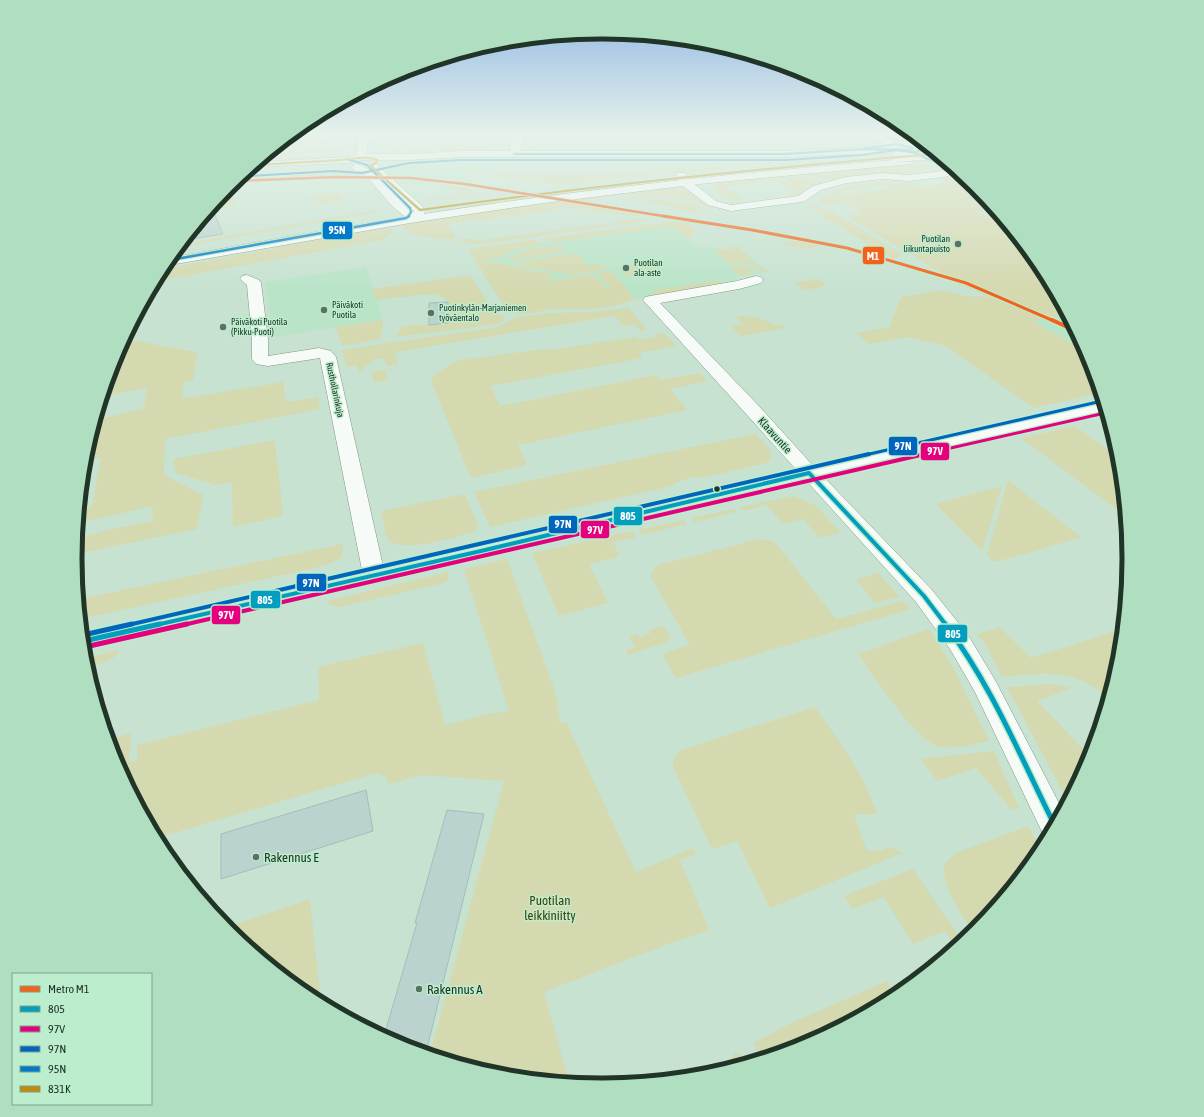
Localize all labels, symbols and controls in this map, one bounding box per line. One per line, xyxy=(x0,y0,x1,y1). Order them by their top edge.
line badge: 95N xyxy=(322,221,353,240)
text: 95N xyxy=(329,224,345,236)
place label: Puotilan liikuntapuisto xyxy=(903,234,950,254)
marker: Puotilan liikuntapuisto xyxy=(953,239,963,249)
line badge: M1 xyxy=(862,246,885,265)
text: M1 xyxy=(867,250,879,262)
place label: Puotilan ala-aste xyxy=(634,258,663,278)
marker: Puotilan ala-aste xyxy=(621,263,631,273)
place label: Päiväkoti Puotila xyxy=(332,300,363,320)
place label: Puotinkylän-Marjaniemen työväentalo xyxy=(439,303,526,323)
marker: Päiväkoti Puotila xyxy=(319,305,329,315)
marker: Puotinkylän-Marjaniemen työväentalo xyxy=(426,308,436,318)
place label: Päiväkoti Puotila (Pikku-Puoti) xyxy=(231,317,287,337)
marker: Päiväkoti Puotila (Pikku-Puoti) xyxy=(218,322,228,332)
street label: Rusthollarinkuja xyxy=(324,362,346,418)
street label: Klaavuntie xyxy=(756,414,794,456)
line badge: 97N xyxy=(888,436,918,456)
text: 97N xyxy=(895,440,911,452)
line badge: 97V xyxy=(920,442,950,461)
text: 97V xyxy=(927,445,943,457)
unlabelled marker xyxy=(712,484,722,494)
line badge: 805 xyxy=(613,506,643,526)
text: 805 xyxy=(620,510,636,522)
line badge: 97N xyxy=(548,515,578,534)
text: 97N xyxy=(555,518,571,530)
line badge: 97V xyxy=(580,520,610,539)
text: 97V xyxy=(587,524,603,536)
line badge: 97N xyxy=(296,573,327,592)
text: 97N xyxy=(303,577,319,589)
line badge: 805 xyxy=(250,590,281,609)
text: 805 xyxy=(257,594,273,606)
line badge: 97V xyxy=(211,605,241,625)
text: 97V xyxy=(218,609,234,621)
line badge: 805 xyxy=(937,624,968,643)
text: 805 xyxy=(945,628,961,640)
place label: Rakennus E xyxy=(264,850,319,865)
marker: Rakennus E xyxy=(251,852,261,862)
park label: Puotilan leikkiniitty xyxy=(524,893,576,923)
legend xyxy=(12,973,152,1105)
text: Metro M1 xyxy=(48,982,90,996)
place label: Rakennus A xyxy=(427,982,483,997)
marker: Rakennus A xyxy=(414,984,424,994)
text: 805 xyxy=(48,1002,65,1016)
text: 97V xyxy=(48,1022,65,1036)
text: 97N xyxy=(48,1042,66,1056)
text: 95N xyxy=(48,1062,66,1076)
text: 831K xyxy=(48,1082,71,1096)

